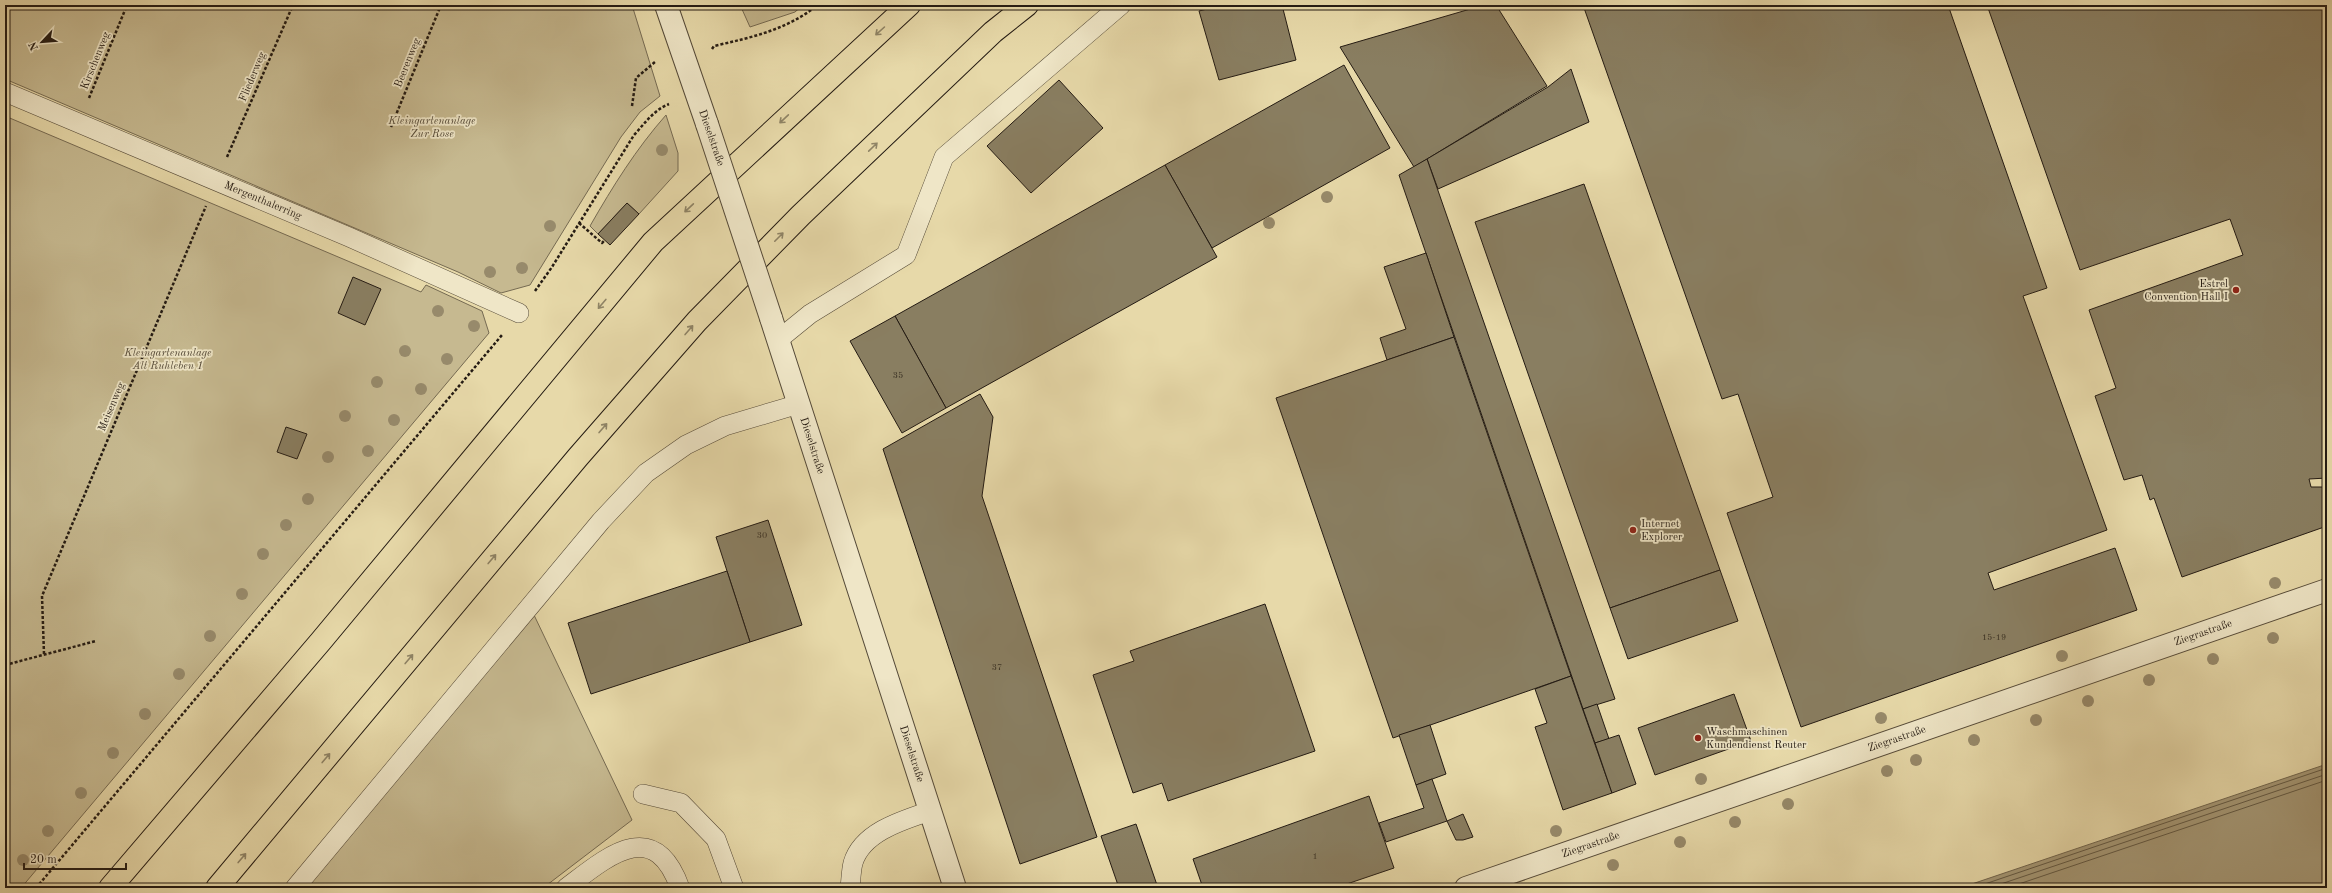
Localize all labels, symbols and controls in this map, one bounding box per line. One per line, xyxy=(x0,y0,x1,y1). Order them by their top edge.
north arrow xyxy=(22,22,62,62)
one-way arrow xyxy=(876,26,886,35)
street label: Kirschenweg xyxy=(79,30,113,92)
street label: Beerenweg xyxy=(393,37,423,89)
text: N xyxy=(27,39,41,52)
street label: Fliederweg xyxy=(238,51,268,103)
street label: Dieselstraße xyxy=(696,108,726,168)
one-way arrow xyxy=(779,114,789,124)
park label: Kleingartenanlage Zur Rose xyxy=(387,116,476,140)
one-way arrow xyxy=(868,142,878,152)
street label: Mergenthalerring xyxy=(223,180,303,222)
one-way arrow xyxy=(685,203,695,212)
one-way arrow xyxy=(775,232,784,242)
place label: Estrel Convention Hall I xyxy=(2144,279,2228,303)
marker: Estrel Convention Hall I xyxy=(2231,285,2241,295)
one-way arrow xyxy=(597,298,606,309)
one-way arrow xyxy=(684,325,693,335)
park label: Kleingartenanlage Alt Ruhleben 1 xyxy=(123,348,212,372)
house number: 35 xyxy=(893,371,903,380)
street label: Meisenweg xyxy=(97,381,127,433)
street label: Dieselstraße xyxy=(798,416,826,475)
one-way arrow xyxy=(599,423,608,433)
place label: Internet Explorer xyxy=(1641,519,1683,543)
marker: Internet Explorer xyxy=(1628,525,1638,535)
house number: 30 xyxy=(757,531,767,540)
one-way arrow xyxy=(488,554,497,564)
street label: Ziegrastraße xyxy=(2173,618,2234,648)
house number: 15-19 xyxy=(1982,633,2006,642)
one-way arrow xyxy=(405,653,414,664)
house number: 37 xyxy=(992,663,1002,672)
street label: Dieselstraße xyxy=(897,724,926,784)
street label: Ziegrastraße xyxy=(1866,724,1927,754)
place label: Waschmaschinen Kundendienst Reuter xyxy=(1706,727,1807,751)
marker: Waschmaschinen Kundendienst Reuter xyxy=(1693,733,1703,743)
one-way arrow xyxy=(321,753,330,764)
street label: Ziegrastraße xyxy=(1560,830,1621,860)
scale bar xyxy=(24,845,126,871)
house number: 1 xyxy=(1312,852,1318,861)
one-way arrow xyxy=(238,853,247,864)
text: 20 m xyxy=(30,854,57,866)

